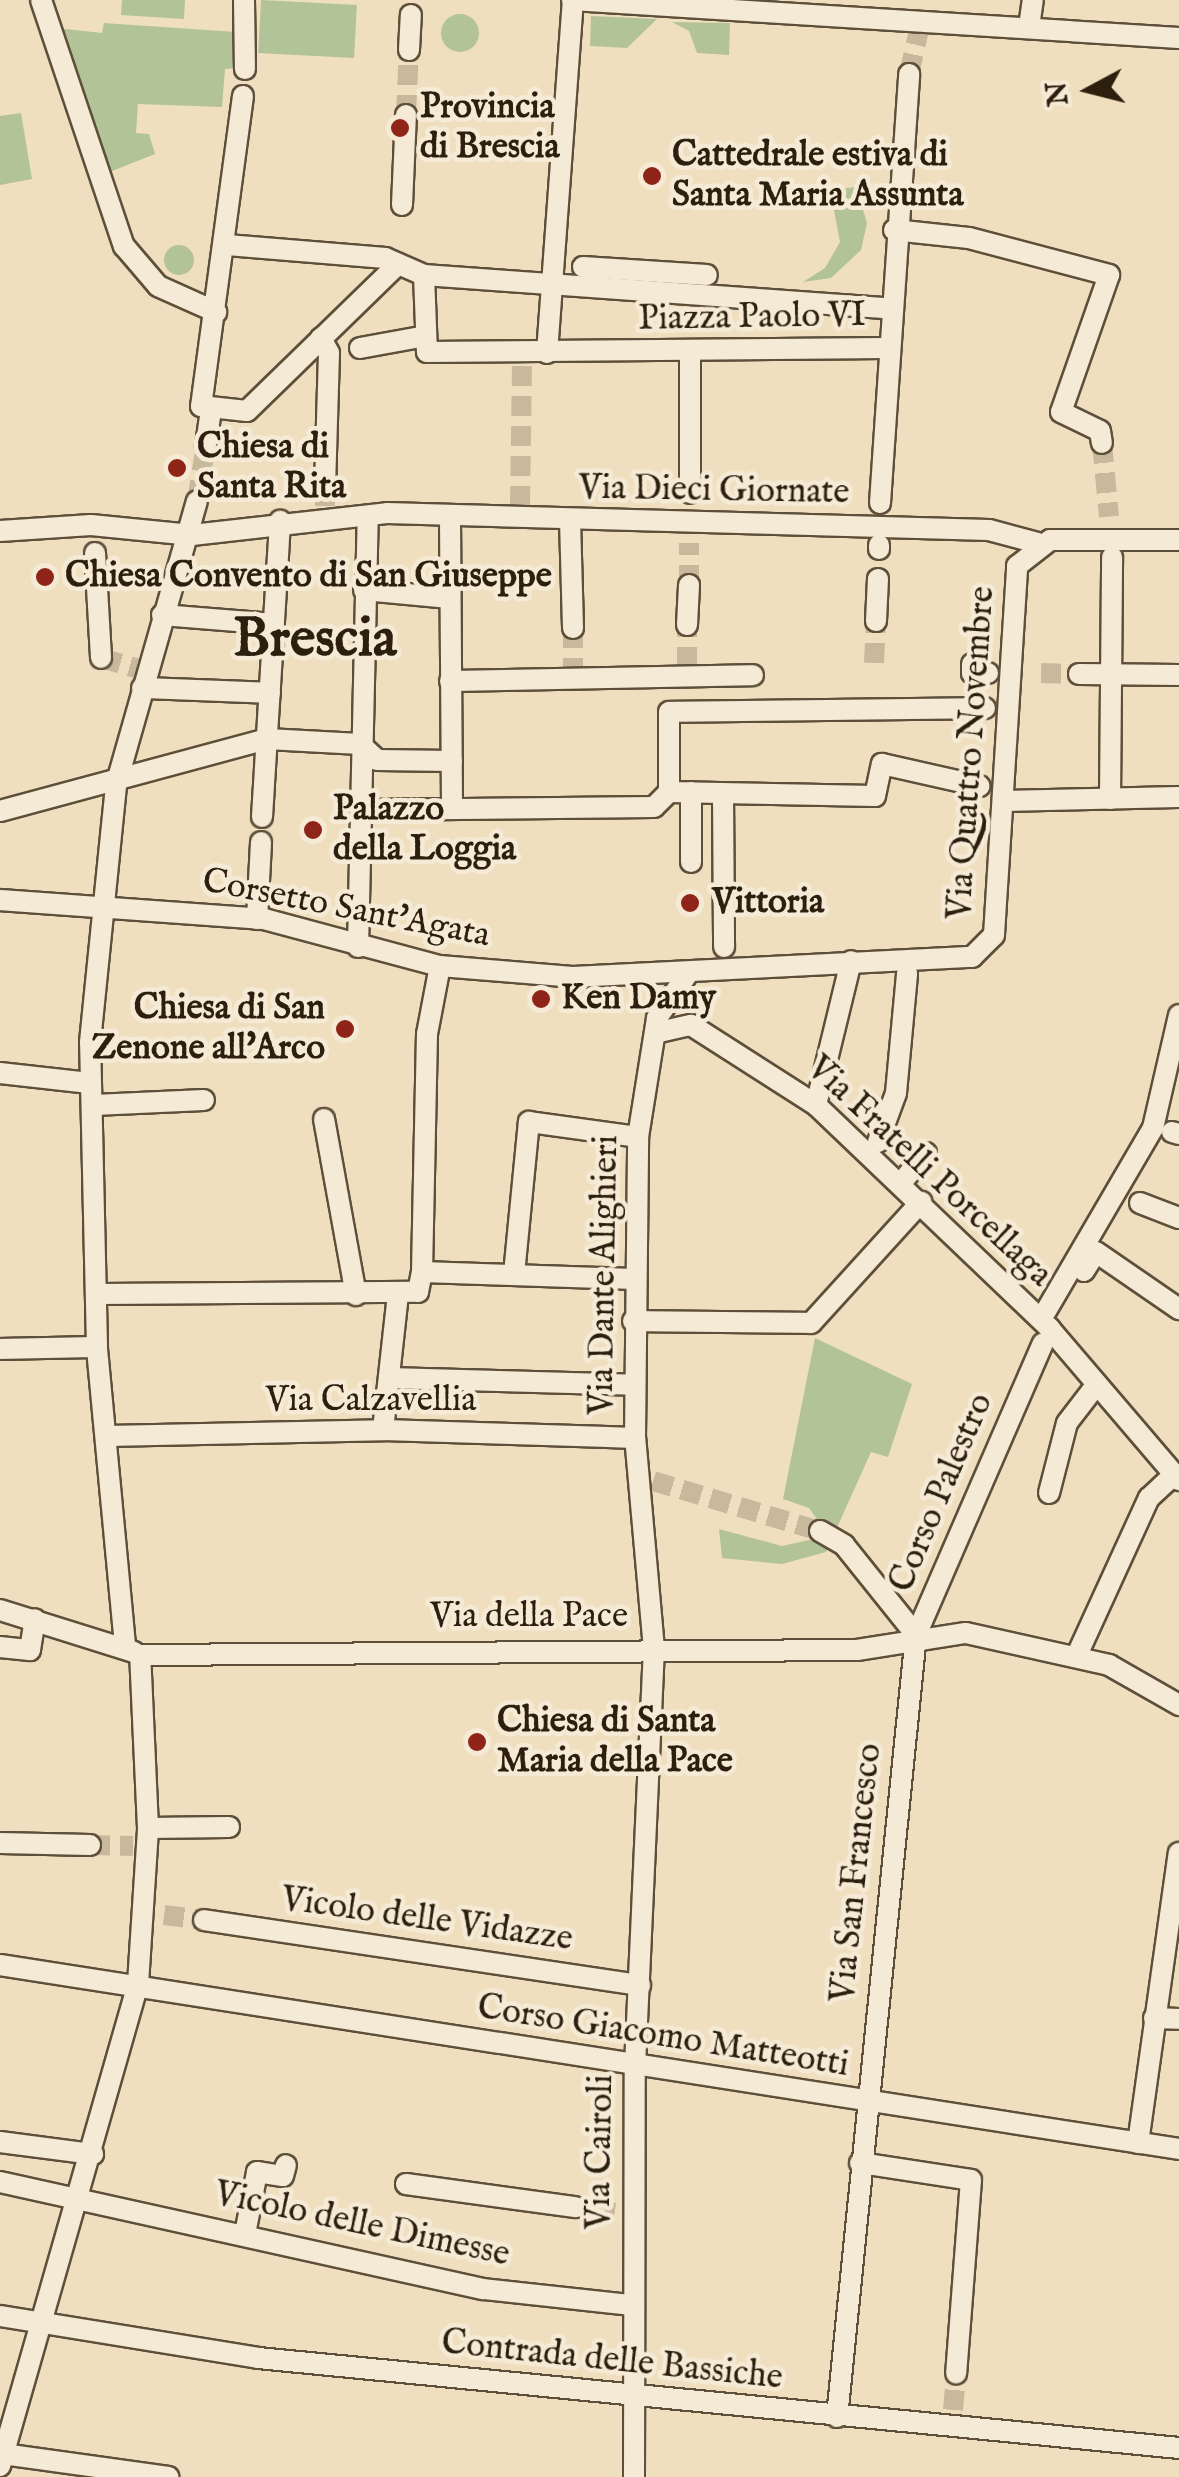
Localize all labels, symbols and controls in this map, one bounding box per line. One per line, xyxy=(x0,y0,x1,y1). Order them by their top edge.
north arrow xyxy=(1039,40,1139,140)
text: N xyxy=(1040,80,1078,108)
place label: Provincia di Brescia xyxy=(420,87,560,169)
marker: Provincia di Brescia xyxy=(389,117,411,139)
place label: Cattedrale estiva di Santa Maria Assunta xyxy=(672,135,964,217)
marker: Cattedrale estiva di Santa Maria Assunta xyxy=(641,165,663,187)
street label: Piazza Paolo VI xyxy=(638,295,866,341)
place label: Chiesa di Santa Rita xyxy=(197,427,346,509)
marker: Chiesa di Santa Rita xyxy=(166,457,188,479)
street label: Via Dieci Giornate xyxy=(578,468,850,514)
place label: Chiesa Convento di San Giuseppe xyxy=(65,556,552,598)
marker: Chiesa Convento di San Giuseppe xyxy=(34,566,56,588)
street label: Via Quattro Novembre xyxy=(939,585,1005,921)
district label: Brescia xyxy=(233,608,397,674)
place label: Palazzo della Loggia xyxy=(333,789,516,871)
marker: Palazzo della Loggia xyxy=(302,819,324,841)
street label: Corsetto Sant'Agata xyxy=(199,861,493,957)
place label: Vittoria xyxy=(712,882,824,924)
marker: Vittoria xyxy=(677,890,703,916)
place label: Ken Damy xyxy=(561,978,716,1020)
place label: Chiesa di San Zenone all'Arco xyxy=(92,988,325,1070)
marker: Ken Damy xyxy=(530,988,552,1010)
marker: Chiesa di San Zenone all'Arco xyxy=(334,1018,356,1040)
street label: Via Fratelli Porcellaga xyxy=(798,1048,1060,1296)
street label: Via Dante Alighieri xyxy=(582,1135,628,1415)
street label: Via Calzavellia xyxy=(266,1380,476,1422)
street label: Corso Palestro xyxy=(881,1387,1003,1599)
street label: Via della Pace xyxy=(430,1596,628,1638)
place label: Chiesa di Santa Maria della Pace xyxy=(497,1701,733,1783)
marker: Chiesa di Santa Maria della Pace xyxy=(466,1731,488,1753)
street label: Via San Francesco xyxy=(823,1742,891,2004)
street label: Vicolo delle Vidazze xyxy=(279,1879,575,1961)
street label: Corso Giacomo Matteotti xyxy=(474,1987,852,2087)
street label: Via Cairoli xyxy=(579,2074,623,2230)
street label: Vicolo delle Dimesse xyxy=(211,2173,513,2277)
street label: Contrada delle Bassiche xyxy=(439,2322,785,2400)

